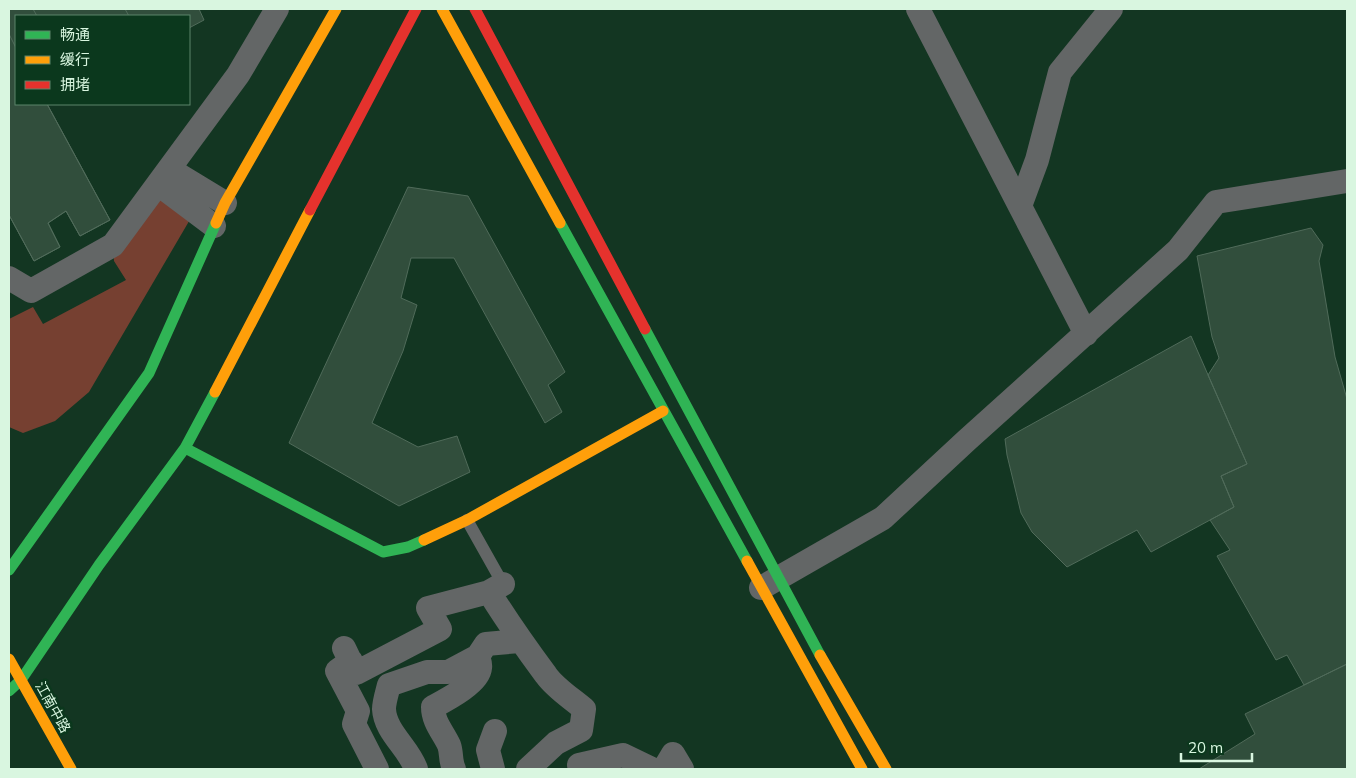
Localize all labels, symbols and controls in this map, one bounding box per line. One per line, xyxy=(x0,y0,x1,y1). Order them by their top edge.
legend xyxy=(15,15,190,105)
text: 畅通 xyxy=(60,25,90,44)
text: 缓行 xyxy=(60,50,90,69)
text: 拥堵 xyxy=(60,75,90,94)
street label: 江南中路 xyxy=(32,678,74,736)
scale bar xyxy=(1181,730,1252,762)
text: 20 m xyxy=(1188,738,1223,757)

